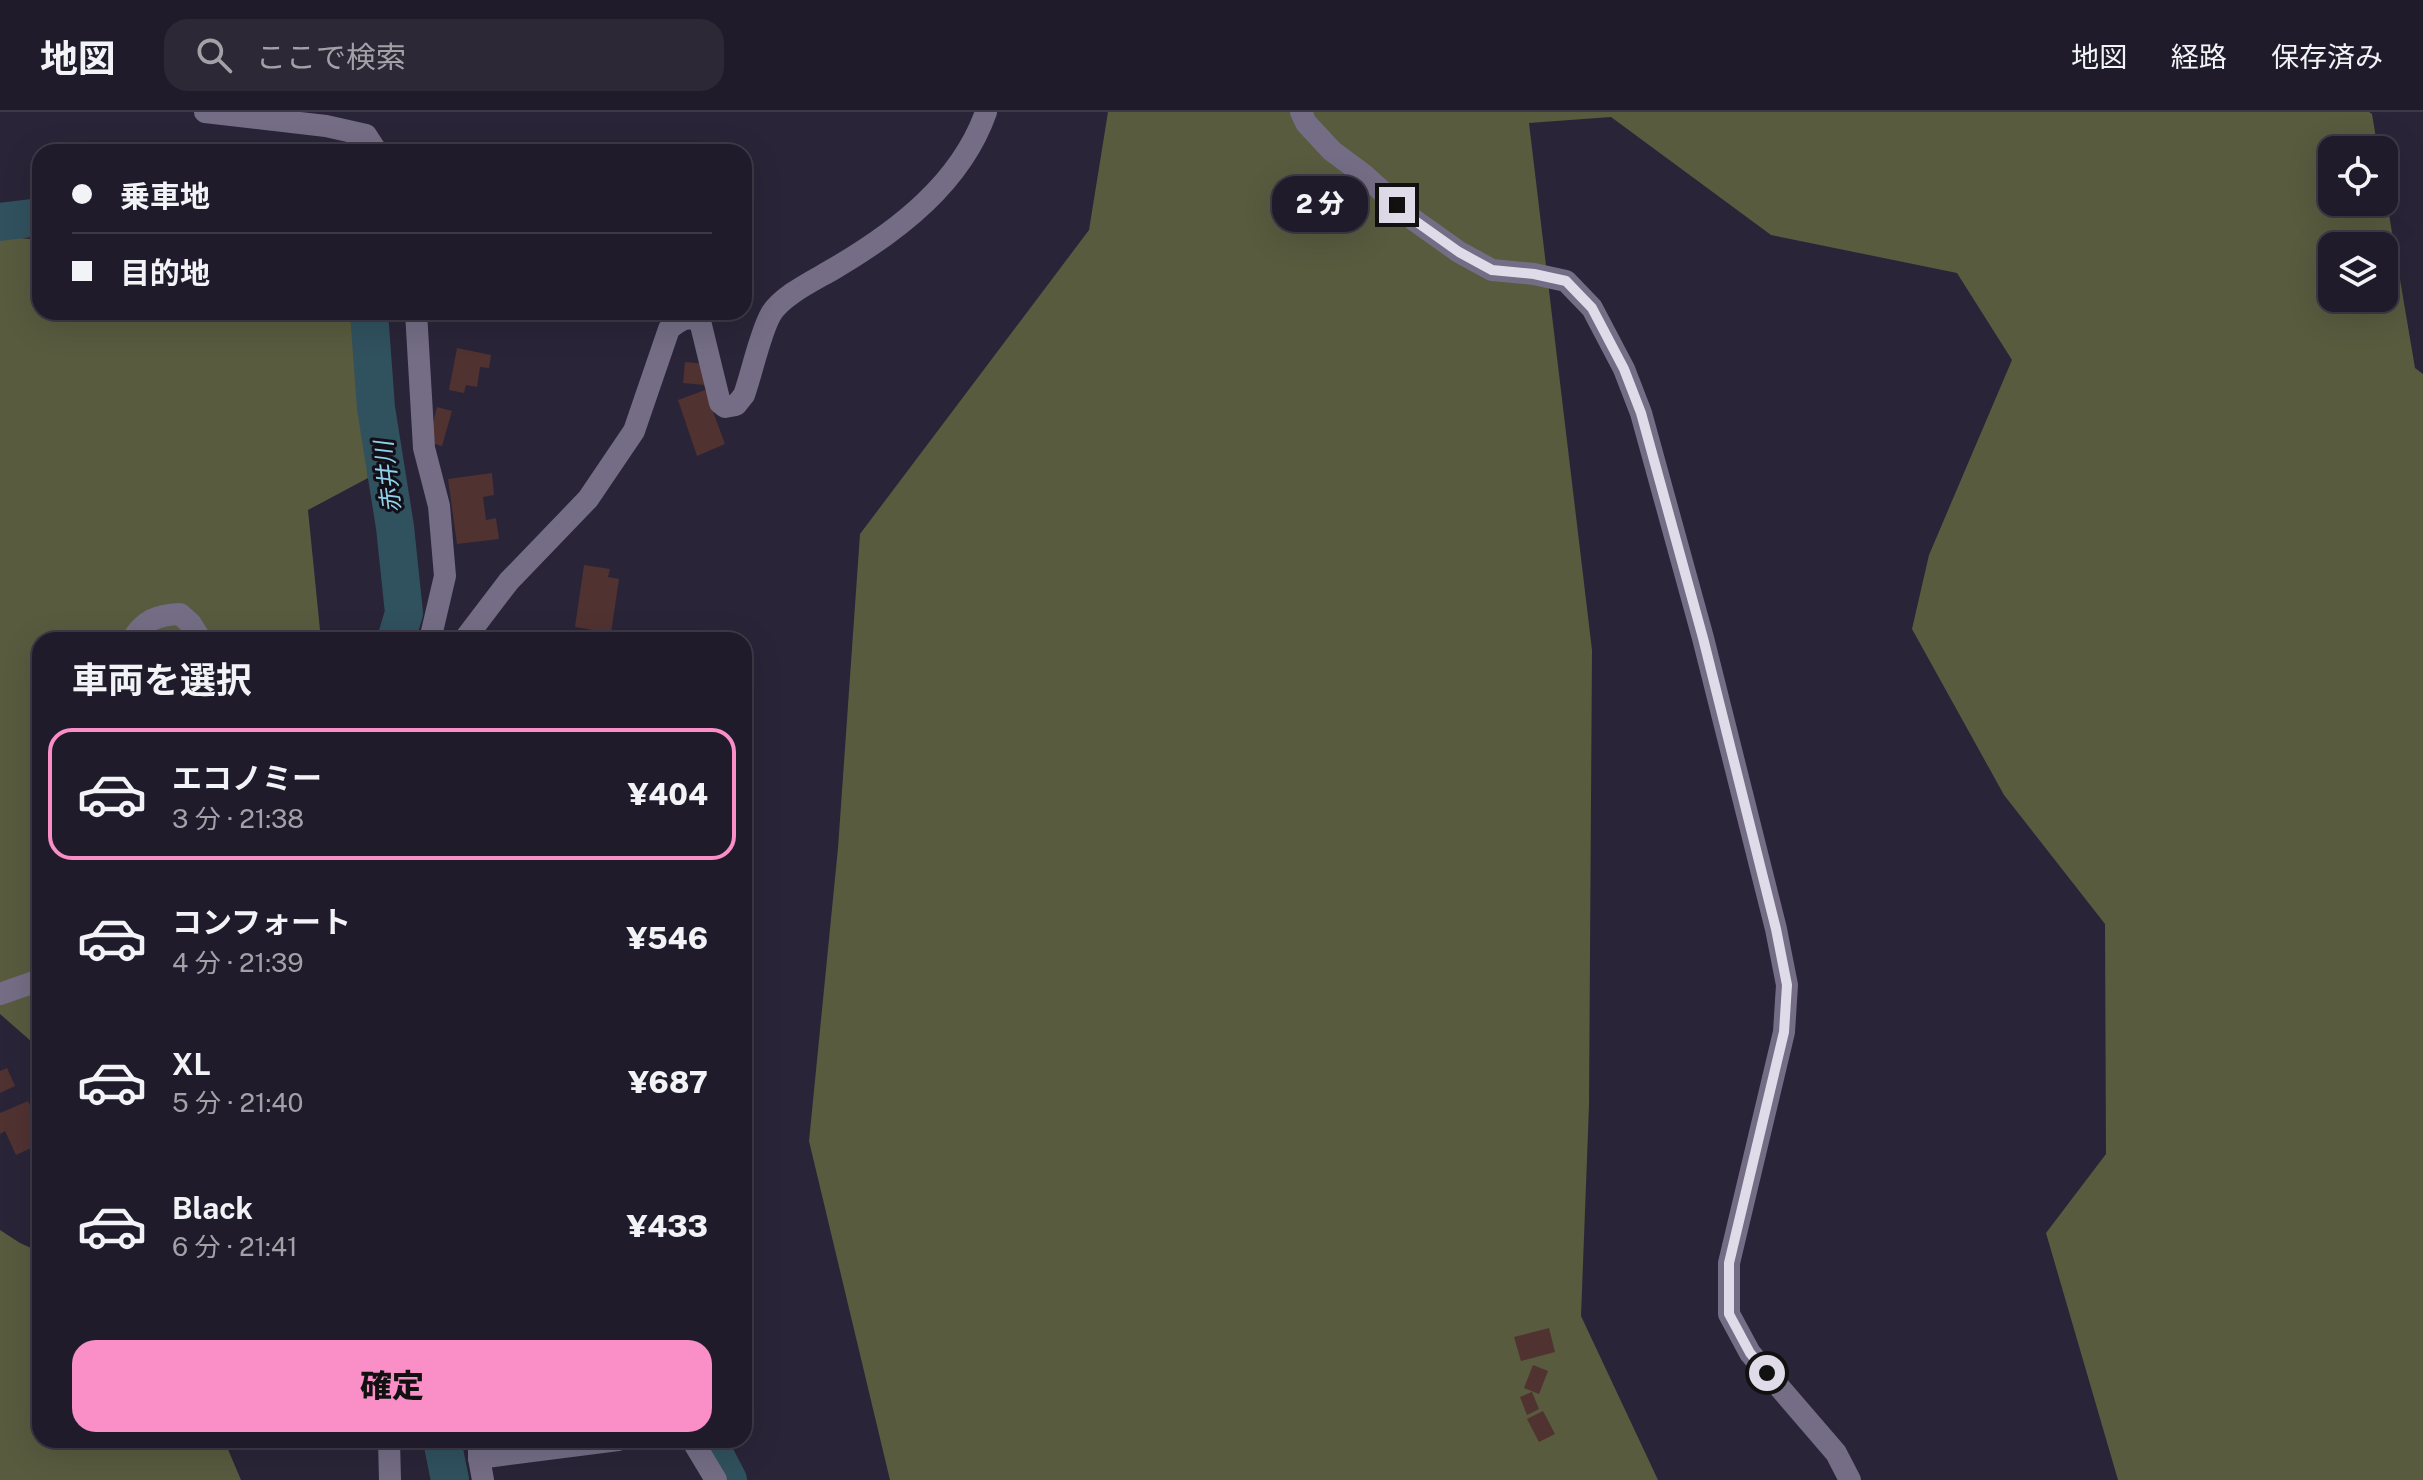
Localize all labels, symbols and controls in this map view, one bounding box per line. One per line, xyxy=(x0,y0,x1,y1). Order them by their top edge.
search box xyxy=(164,19,724,91)
icon: search xyxy=(192,33,236,77)
text: 地図 xyxy=(40,36,116,81)
text: ここで検索 xyxy=(256,39,406,75)
text: 地図 xyxy=(2071,40,2127,73)
text: 経路 xyxy=(2171,40,2227,73)
text: 保存済み xyxy=(2271,40,2383,73)
map controls xyxy=(2318,136,2398,312)
button: locate xyxy=(2318,136,2398,216)
callout: 2 分 xyxy=(1273,177,1369,233)
text: 乗車地 xyxy=(120,178,210,214)
route end xyxy=(1379,187,1415,223)
text: 2 分 xyxy=(1296,188,1344,219)
button: layers xyxy=(2318,232,2398,312)
text: 目的地 xyxy=(120,255,210,291)
water label: 赤井川 xyxy=(368,437,405,515)
text: 車両を選択 xyxy=(72,659,252,701)
icon: car xyxy=(76,758,148,830)
text: エコノミー xyxy=(172,760,322,796)
text: ¥404 xyxy=(628,776,708,812)
text: 3 分 · 21:38 xyxy=(172,803,304,834)
icon: car xyxy=(76,902,148,974)
text: コンフォート xyxy=(172,904,351,940)
text: ¥546 xyxy=(626,920,708,956)
text: 4 分 · 21:39 xyxy=(172,947,303,978)
icon: car xyxy=(76,1046,148,1118)
text: XL xyxy=(172,1046,211,1082)
text: ¥687 xyxy=(628,1064,708,1100)
text: 5 分 · 21:40 xyxy=(172,1087,303,1118)
icon: car xyxy=(76,1190,148,1262)
text: Black xyxy=(172,1190,253,1226)
text: ¥433 xyxy=(627,1208,708,1244)
text: 6 分 · 21:41 xyxy=(172,1231,298,1262)
button: 確定 xyxy=(72,1340,712,1432)
route start xyxy=(1749,1355,1785,1391)

